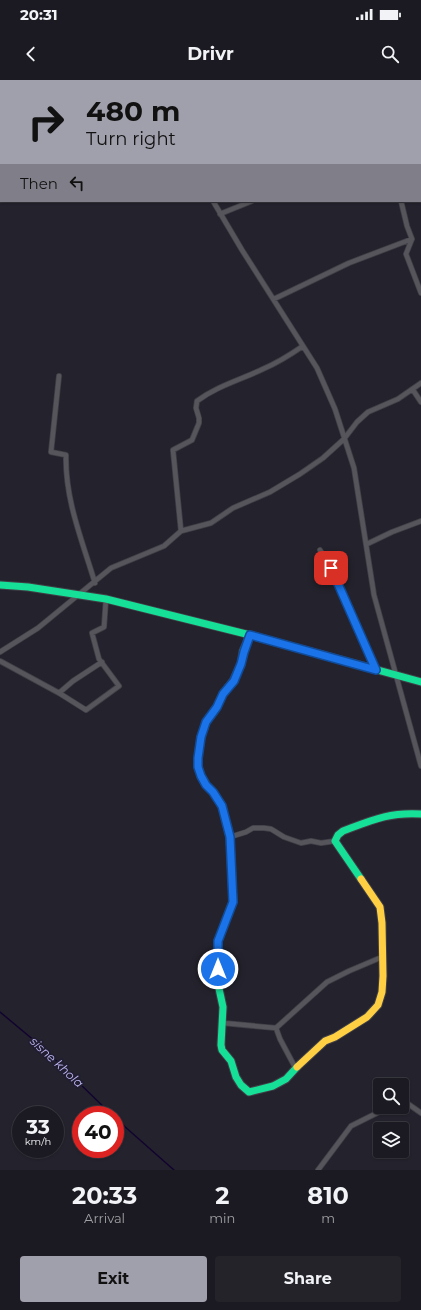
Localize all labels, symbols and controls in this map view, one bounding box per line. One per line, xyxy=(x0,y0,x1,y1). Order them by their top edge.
text: 20:31 xyxy=(20,5,58,24)
icon: back xyxy=(20,43,42,65)
text: Drivr xyxy=(187,43,234,65)
icon: search xyxy=(379,43,401,65)
text: 480 m xyxy=(86,94,180,128)
icon: right xyxy=(20,96,72,148)
text: Turn right xyxy=(86,128,176,150)
icon: left xyxy=(66,172,88,194)
text: Then xyxy=(20,174,58,193)
pin xyxy=(314,551,348,585)
icon: arrive xyxy=(320,557,342,579)
position arrow xyxy=(197,948,239,990)
water label: sisne khola xyxy=(26,1033,87,1091)
map controls xyxy=(373,1078,409,1158)
button: search xyxy=(373,1078,409,1114)
speed limit sign: 40 xyxy=(72,1106,124,1158)
text: 33 xyxy=(26,1115,50,1139)
button: layers xyxy=(373,1122,409,1158)
text: km/h xyxy=(25,1135,51,1148)
text: 20:33 xyxy=(72,1181,137,1210)
text: 2 xyxy=(215,1181,229,1210)
text: 810 xyxy=(307,1181,349,1210)
text: Arrival xyxy=(84,1210,125,1226)
text: min xyxy=(209,1210,235,1226)
text: m xyxy=(321,1210,335,1226)
button: Exit xyxy=(20,1256,207,1302)
button: Share xyxy=(215,1256,401,1302)

